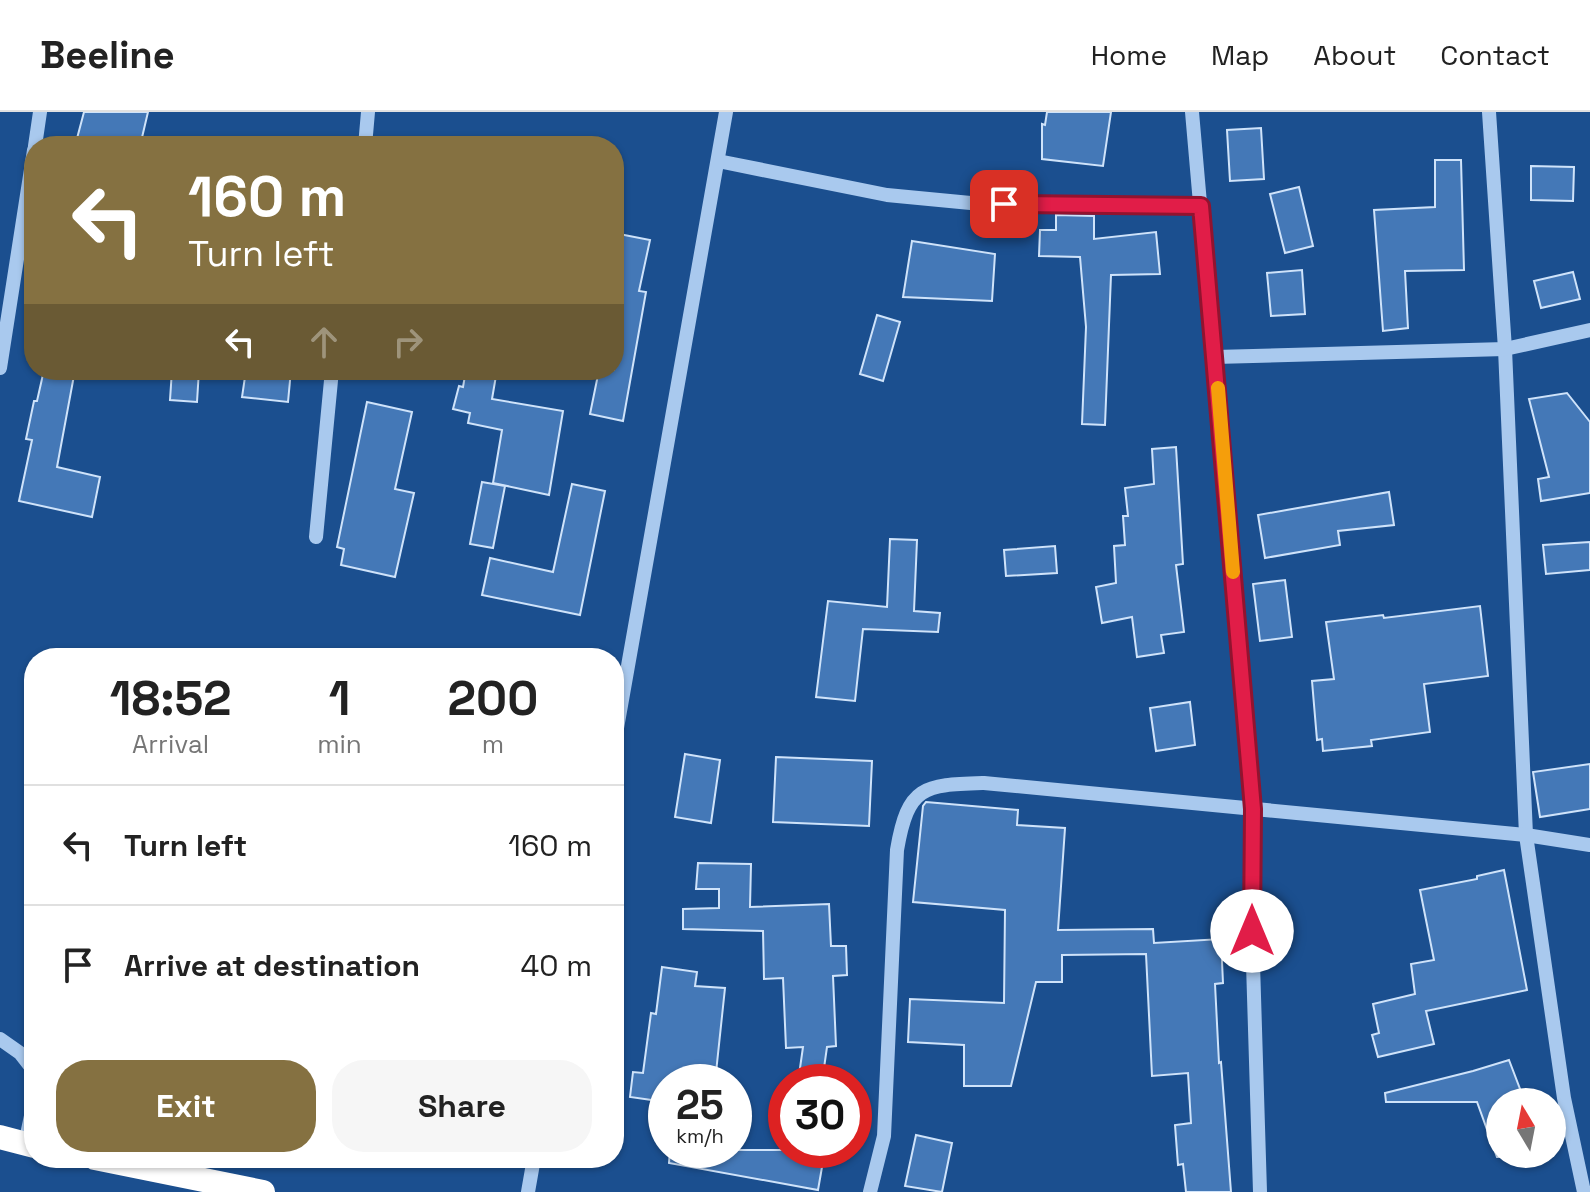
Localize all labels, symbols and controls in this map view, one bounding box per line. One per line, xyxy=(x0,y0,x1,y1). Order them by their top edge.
text: Beeline xyxy=(40,31,175,79)
text: Home xyxy=(1091,37,1167,73)
text: Map xyxy=(1211,37,1269,73)
text: About xyxy=(1313,37,1396,73)
text: Contact xyxy=(1440,37,1550,73)
text: 160 m xyxy=(188,161,346,232)
icon: left xyxy=(56,168,160,272)
pin xyxy=(970,170,1038,238)
icon: arrive xyxy=(982,182,1026,226)
text: Turn left xyxy=(188,231,335,277)
icon: left xyxy=(218,320,262,364)
icon: ahead xyxy=(302,320,346,364)
icon: right xyxy=(386,320,430,364)
text: 18:52 xyxy=(110,668,231,729)
text: 1 xyxy=(329,668,350,729)
text: 200 xyxy=(448,668,538,729)
text: Arrival xyxy=(132,727,209,761)
text: min xyxy=(317,727,362,761)
text: m xyxy=(482,727,504,761)
icon: left xyxy=(56,823,100,867)
text: Turn left xyxy=(124,826,247,865)
text: 160 m xyxy=(508,826,592,865)
position arrow xyxy=(1210,889,1294,973)
icon: arrive xyxy=(56,943,100,987)
text: Arrive at destination xyxy=(124,946,420,985)
text: 40 m xyxy=(521,946,592,985)
button: Exit xyxy=(56,1060,316,1152)
button: Share xyxy=(332,1060,592,1152)
speed limit sign: 30 xyxy=(768,1064,872,1168)
text: 25 xyxy=(676,1080,724,1131)
north arrow xyxy=(1486,1088,1566,1168)
map controls xyxy=(1486,1088,1566,1168)
text: km/h xyxy=(676,1123,724,1149)

